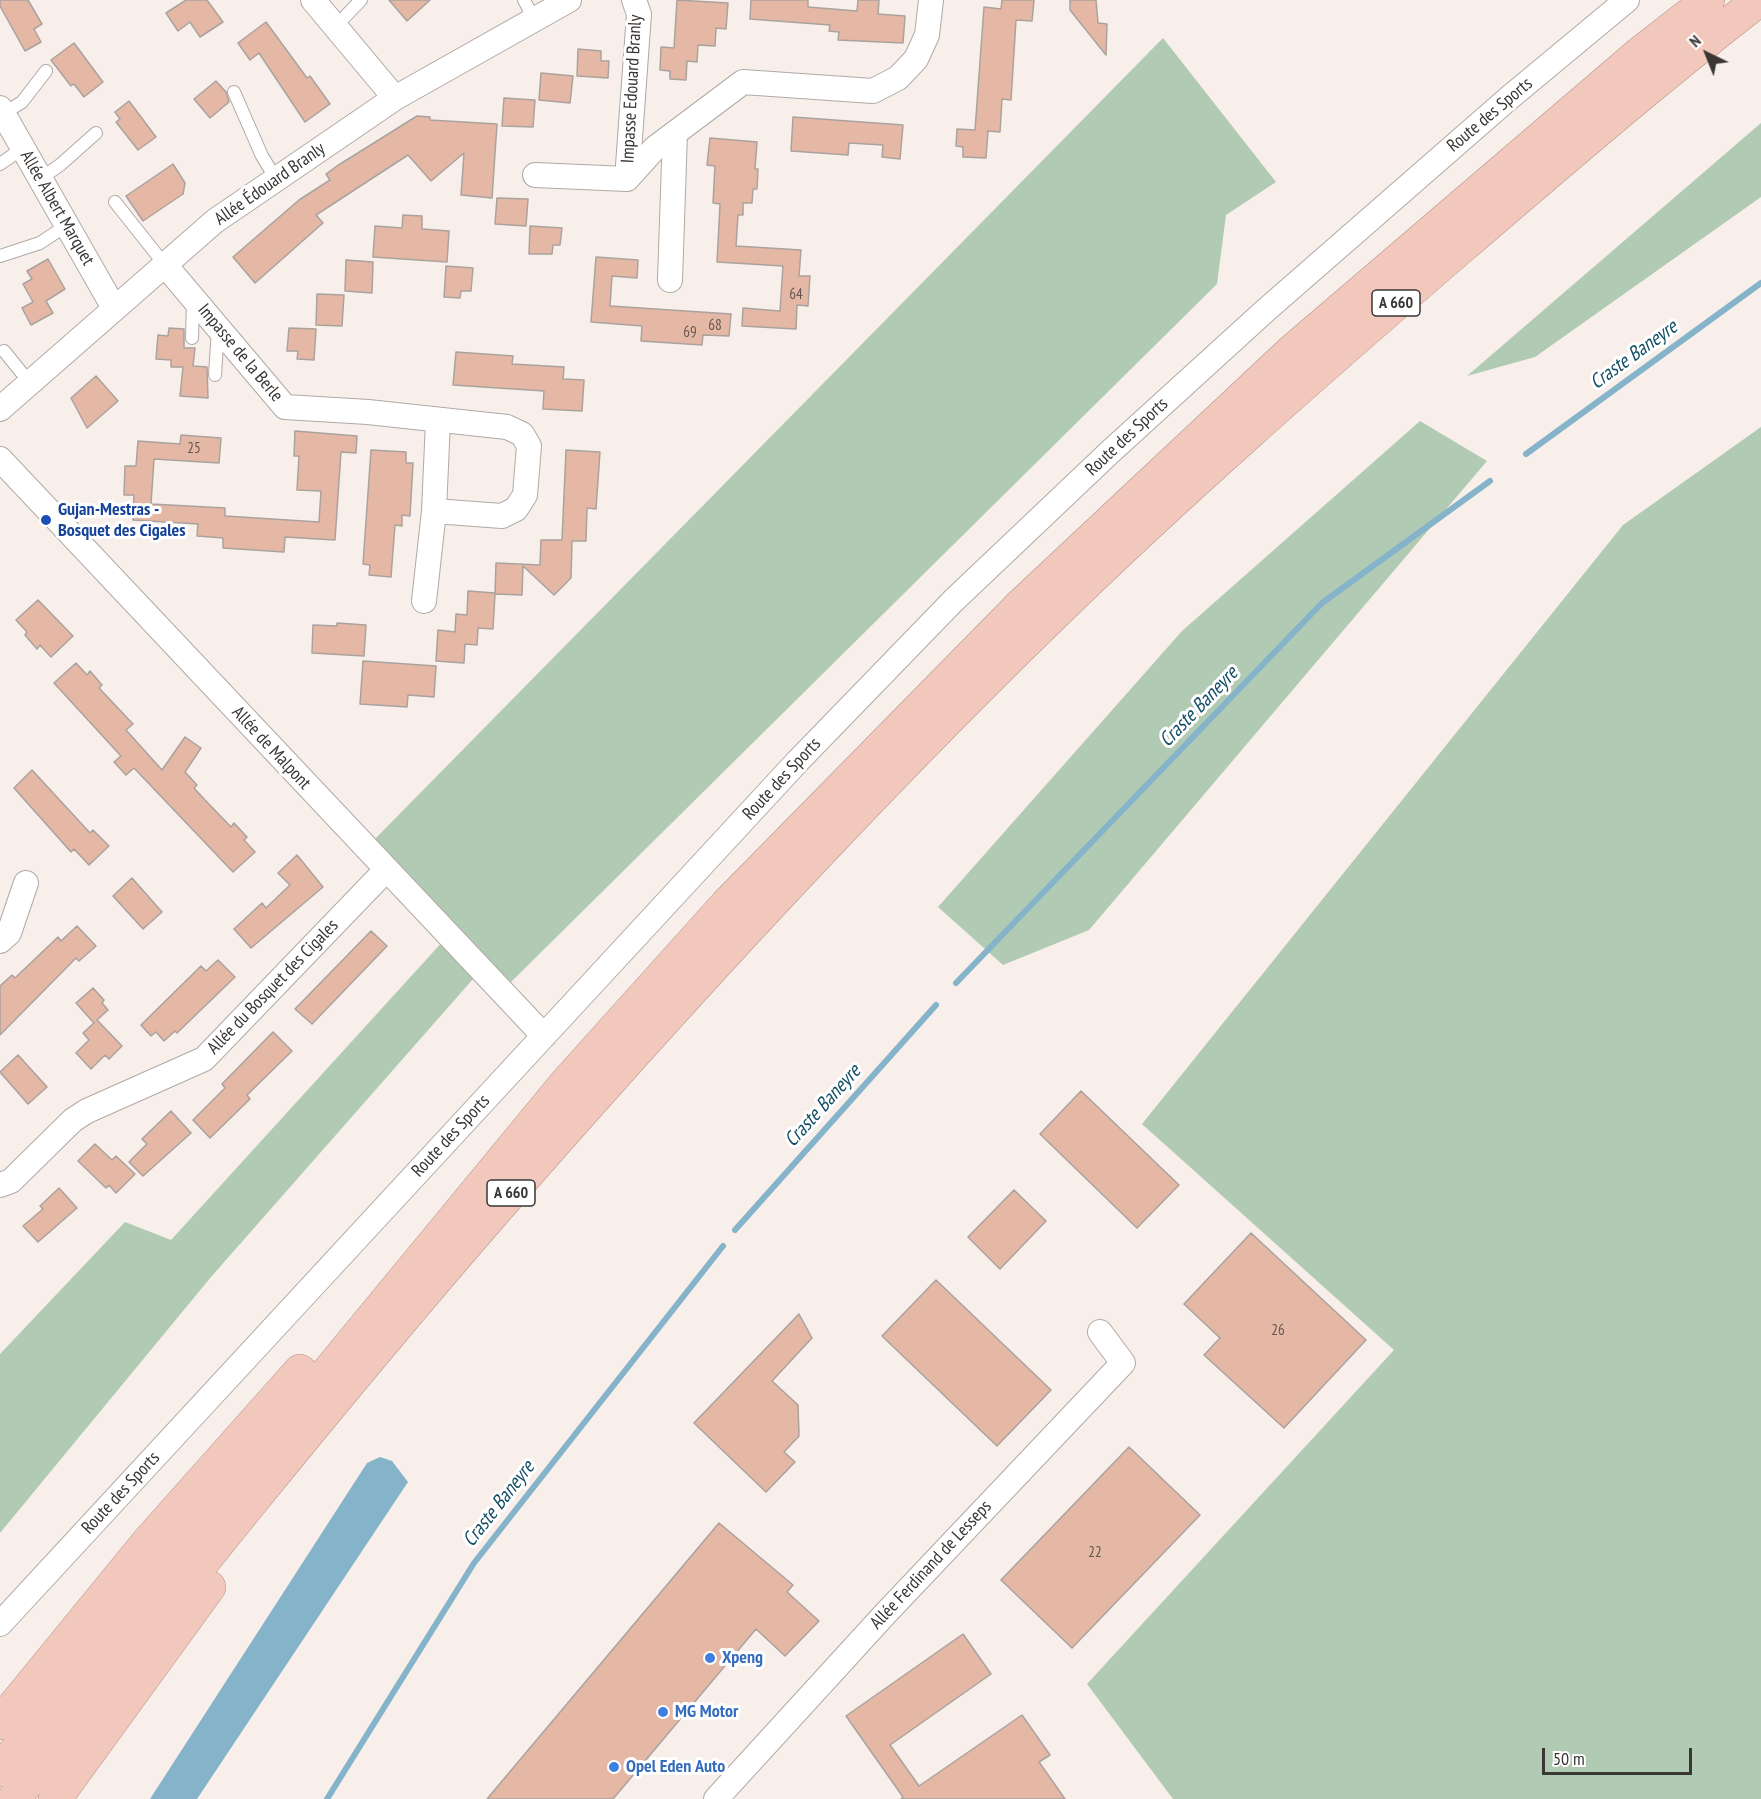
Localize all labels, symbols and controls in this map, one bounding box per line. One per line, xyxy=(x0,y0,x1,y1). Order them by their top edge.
street label: Impasse Edouard Branly xyxy=(617,14,647,164)
north arrow xyxy=(1677,24,1737,84)
text: N xyxy=(1685,31,1705,51)
street label: Route des Sports xyxy=(1443,73,1537,157)
street label: Allée Édouard Branly xyxy=(211,138,329,230)
street label: Allée Albert Marquet xyxy=(15,147,99,269)
house number: 64 xyxy=(789,286,803,304)
road number: A 660 xyxy=(1372,290,1420,316)
street label: Impasse de la Berle xyxy=(193,300,287,406)
water label: Craste Baneyre xyxy=(1586,315,1682,395)
house number: 68 xyxy=(708,317,722,335)
house number: 69 xyxy=(683,324,697,342)
street label: Route des Sports xyxy=(1081,393,1173,481)
house number: 25 xyxy=(187,440,201,458)
place label: Gujan-Mestras - Bosquet des Cigales xyxy=(58,499,186,542)
marker: Gujan-Mestras - Bosquet des Cigales xyxy=(39,513,53,527)
water label: Craste Baneyre xyxy=(1155,662,1243,752)
street label: Allée de Malpont xyxy=(227,702,315,794)
street label: Route des Sports xyxy=(738,733,826,825)
street label: Allée du Bosquet des Cigales xyxy=(203,915,343,1059)
water label: Craste Baneyre xyxy=(780,1060,866,1152)
street label: Route des Sports xyxy=(407,1090,495,1182)
road number: A 660 xyxy=(487,1180,535,1206)
house number: 26 xyxy=(1271,1322,1285,1340)
street label: Route des Sports xyxy=(77,1447,165,1539)
water label: Craste Baneyre xyxy=(458,1456,540,1552)
street label: Allée Ferdinand de Lesseps xyxy=(866,1496,996,1634)
house number: 22 xyxy=(1088,1544,1102,1562)
place label: Xpeng xyxy=(722,1647,763,1669)
marker: Xpeng xyxy=(703,1651,717,1665)
place label: MG Motor xyxy=(675,1701,738,1723)
marker: MG Motor xyxy=(656,1705,670,1719)
scale bar xyxy=(1545,1736,1695,1774)
text: 50 m xyxy=(1553,1747,1585,1770)
place label: Opel Eden Auto xyxy=(626,1756,725,1778)
marker: Opel Eden Auto xyxy=(607,1760,621,1774)

